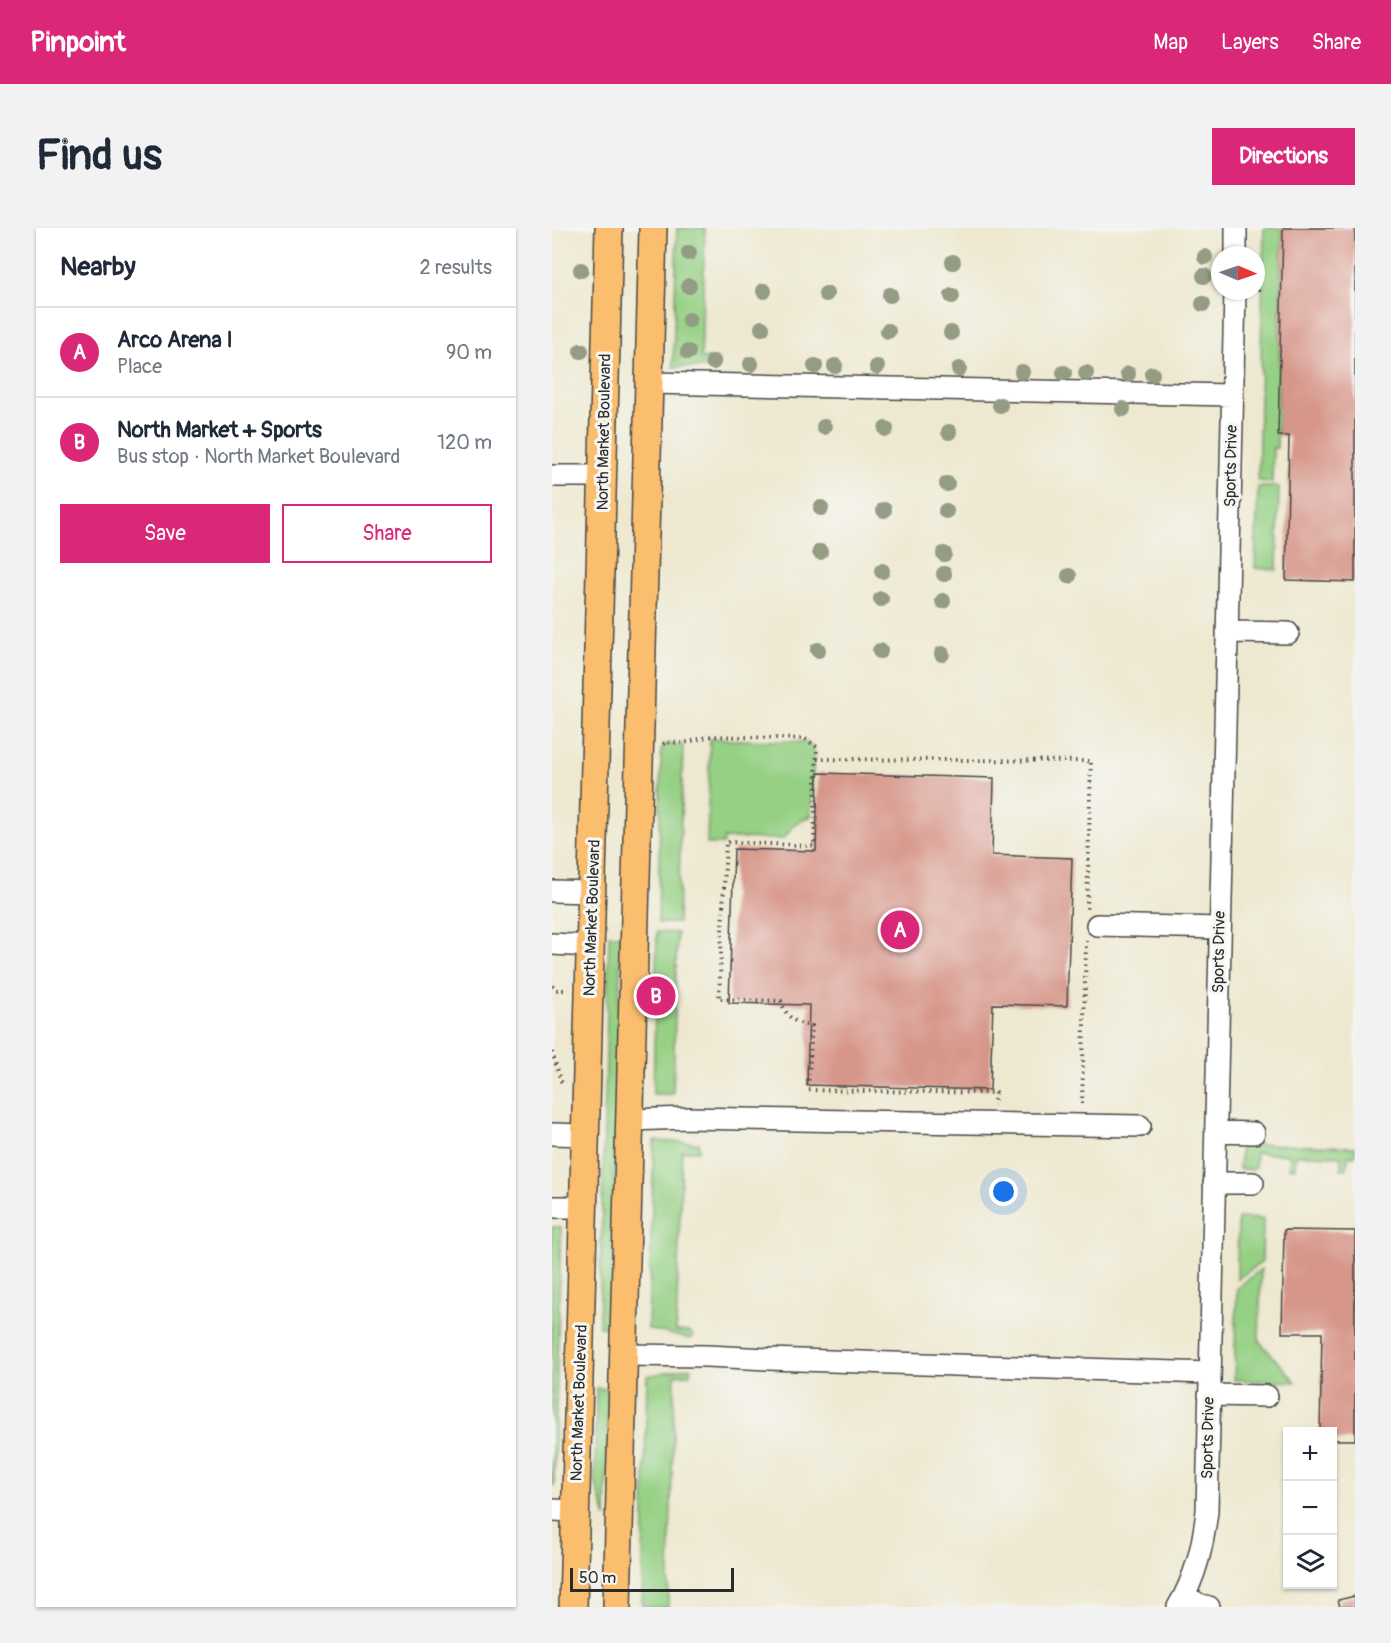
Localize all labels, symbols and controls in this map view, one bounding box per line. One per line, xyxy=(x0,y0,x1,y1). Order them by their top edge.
text: Pinpoint xyxy=(30,25,126,60)
text: Map xyxy=(1153,29,1188,56)
text: Layers xyxy=(1221,29,1279,56)
text: Share xyxy=(1312,29,1361,56)
button: Directions xyxy=(1212,128,1355,185)
text: Find us xyxy=(36,130,162,182)
north arrow xyxy=(1211,246,1265,300)
text: Nearby xyxy=(60,251,136,283)
text: 2 results xyxy=(420,255,492,280)
text: Arco Arena I xyxy=(117,326,233,354)
text: A xyxy=(73,340,86,365)
text: 90 m xyxy=(446,340,492,365)
street label: North Market Boulevard xyxy=(593,353,615,511)
text: Place xyxy=(117,354,162,379)
text: North Market + Sports xyxy=(117,416,322,444)
street label: Sports Drive xyxy=(1220,425,1242,507)
text: B xyxy=(74,430,85,455)
text: 120 m xyxy=(437,430,492,455)
text: Bus stop · North Market Boulevard xyxy=(117,444,400,469)
button: Save xyxy=(60,504,270,563)
button: Share xyxy=(282,504,492,563)
street label: North Market Boulevard xyxy=(579,839,605,997)
pin: A xyxy=(880,908,920,952)
street label: Sports Drive xyxy=(1208,911,1230,993)
pin: B xyxy=(636,974,676,1018)
your location xyxy=(989,1177,1018,1206)
street label: North Market Boulevard xyxy=(566,1324,592,1482)
street label: Sports Drive xyxy=(1197,1397,1219,1479)
map controls xyxy=(1283,1427,1337,1589)
button: + xyxy=(1283,1427,1337,1481)
button: − xyxy=(1283,1481,1337,1535)
button: layers xyxy=(1283,1535,1337,1589)
scale bar xyxy=(570,1565,734,1592)
text: 50 m xyxy=(579,1568,616,1588)

